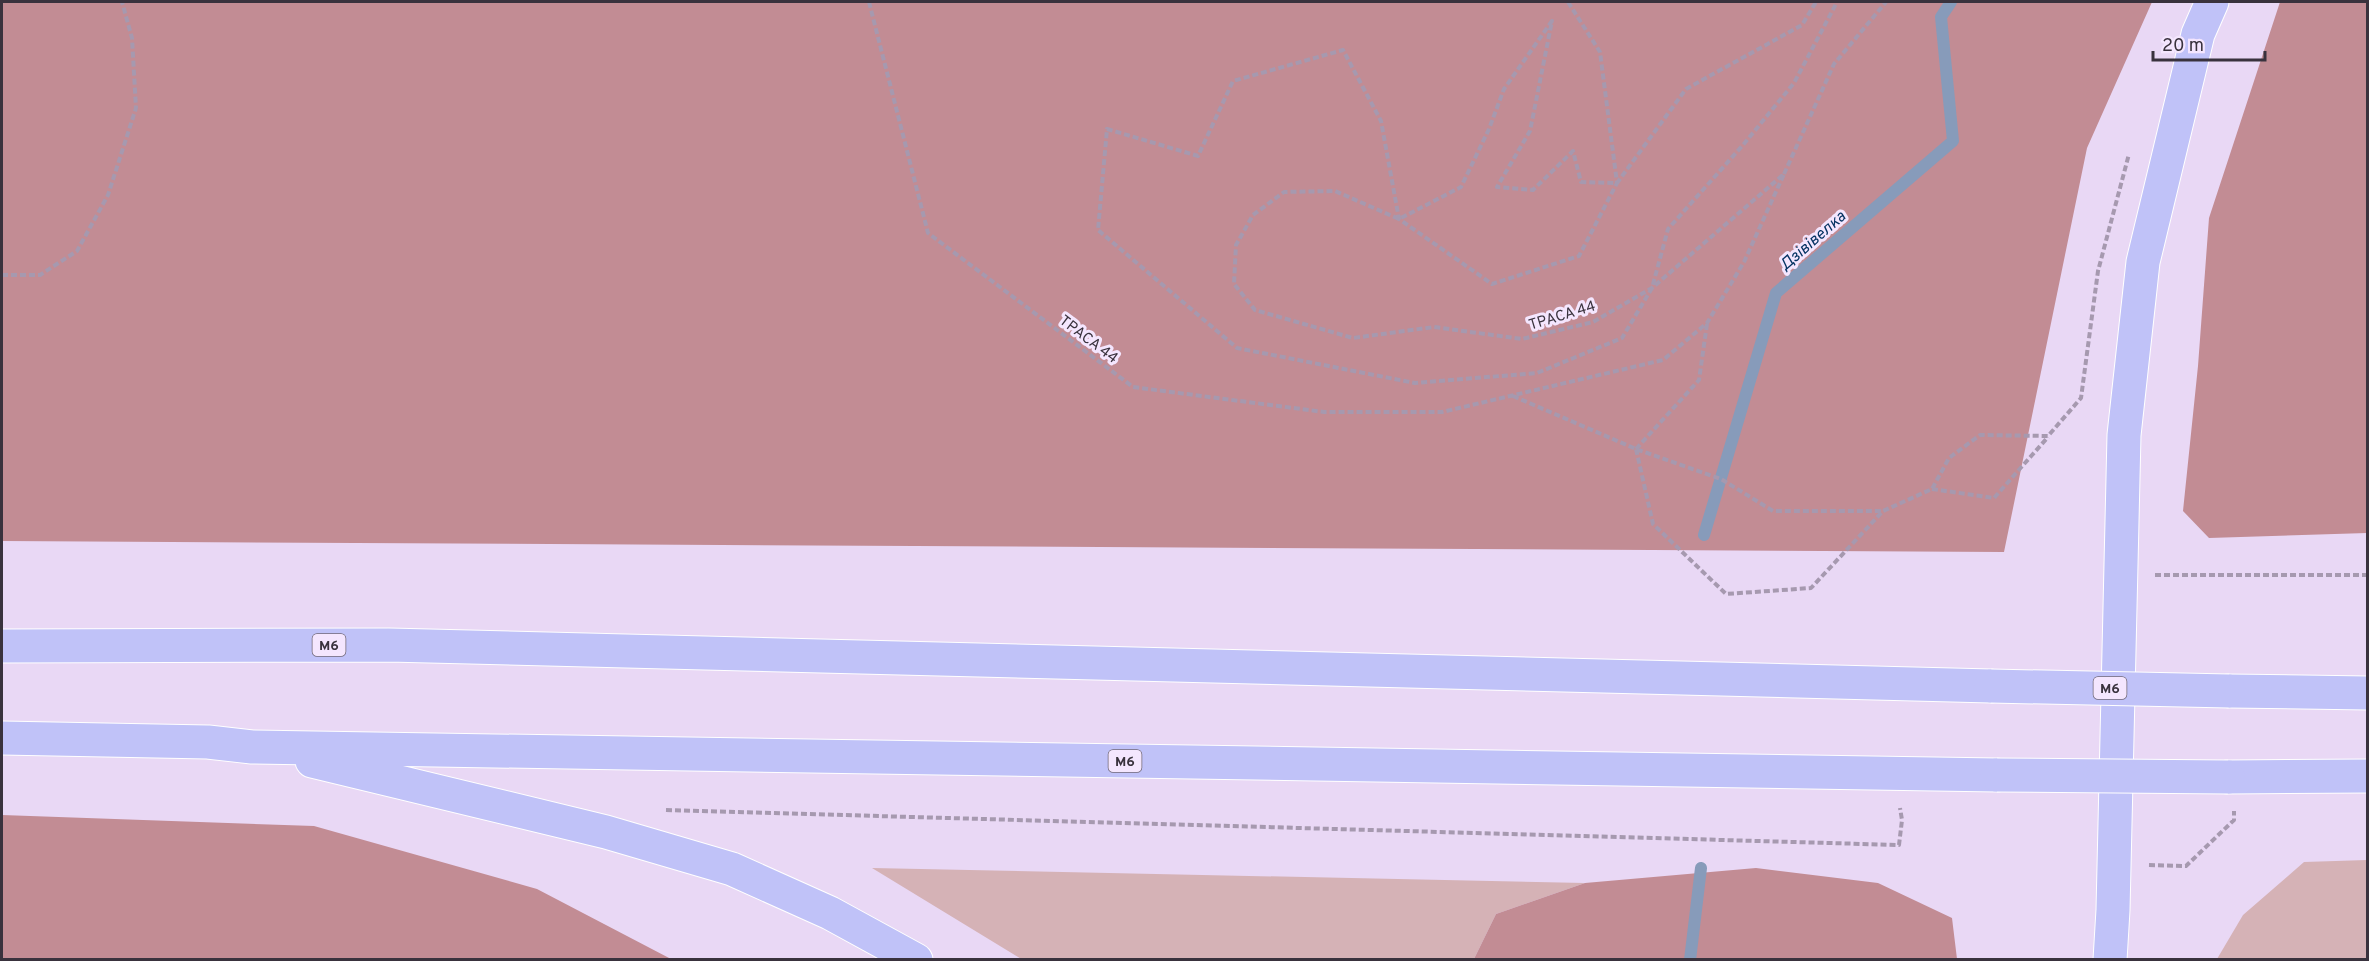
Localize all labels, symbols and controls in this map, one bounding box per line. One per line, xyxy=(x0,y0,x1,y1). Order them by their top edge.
scale bar xyxy=(2153,24,2266,62)
text: 20 m xyxy=(2162,35,2204,58)
water label: Дзівівелка xyxy=(1776,207,1851,276)
street label: ТРАСА 44 xyxy=(1527,297,1598,336)
street label: ТРАСА 44 xyxy=(1055,312,1121,368)
road number: М6 xyxy=(312,634,346,656)
road number: М6 xyxy=(2094,677,2126,699)
road number: М6 xyxy=(1108,750,1142,772)

